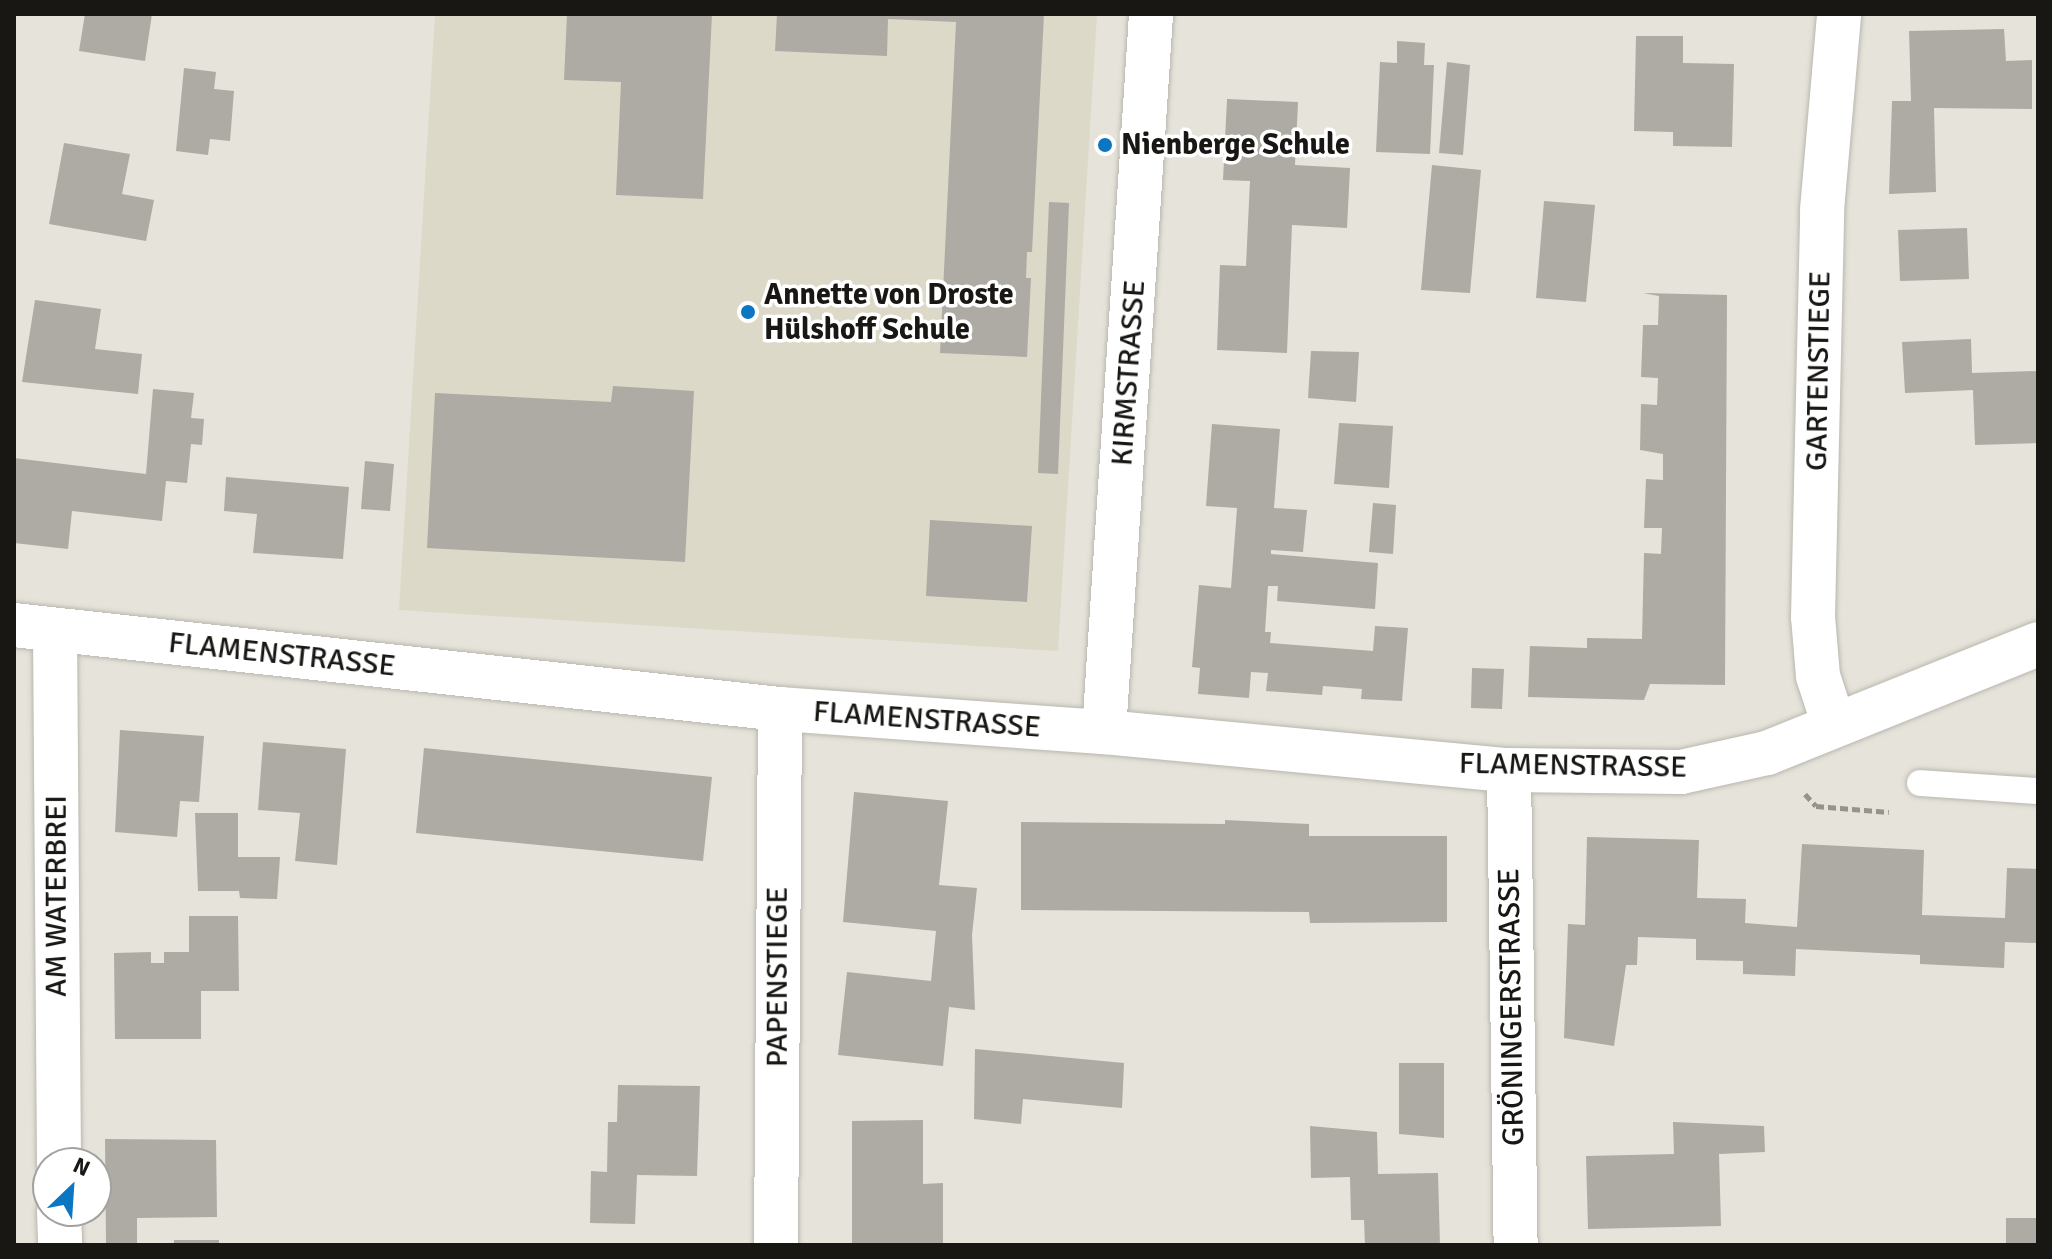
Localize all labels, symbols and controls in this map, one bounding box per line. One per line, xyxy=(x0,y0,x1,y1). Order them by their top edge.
place label: Nienberge Schule xyxy=(1121,127,1350,163)
marker: Nienberge Schule xyxy=(1096,136,1114,154)
street label: GARTENSTIEGE xyxy=(1799,271,1839,471)
place label: Annette von Droste Hülshoff Schule xyxy=(764,277,1014,348)
street label: KIRMSTRASSE xyxy=(1105,279,1153,467)
marker: Annette von Droste Hülshoff Schule xyxy=(739,303,757,321)
street label: FLAMENSTRASSE xyxy=(167,625,397,685)
street label: FLAMENSTRASSE xyxy=(812,694,1042,746)
street label: FLAMENSTRASSE xyxy=(1459,746,1687,786)
street label: AM WATERBREI xyxy=(39,795,75,997)
street label: GRÖNINGERSTRASSE xyxy=(1492,868,1532,1146)
street label: PAPENSTIEGE xyxy=(760,887,796,1067)
north arrow xyxy=(32,1147,112,1227)
text: N xyxy=(69,1151,94,1182)

